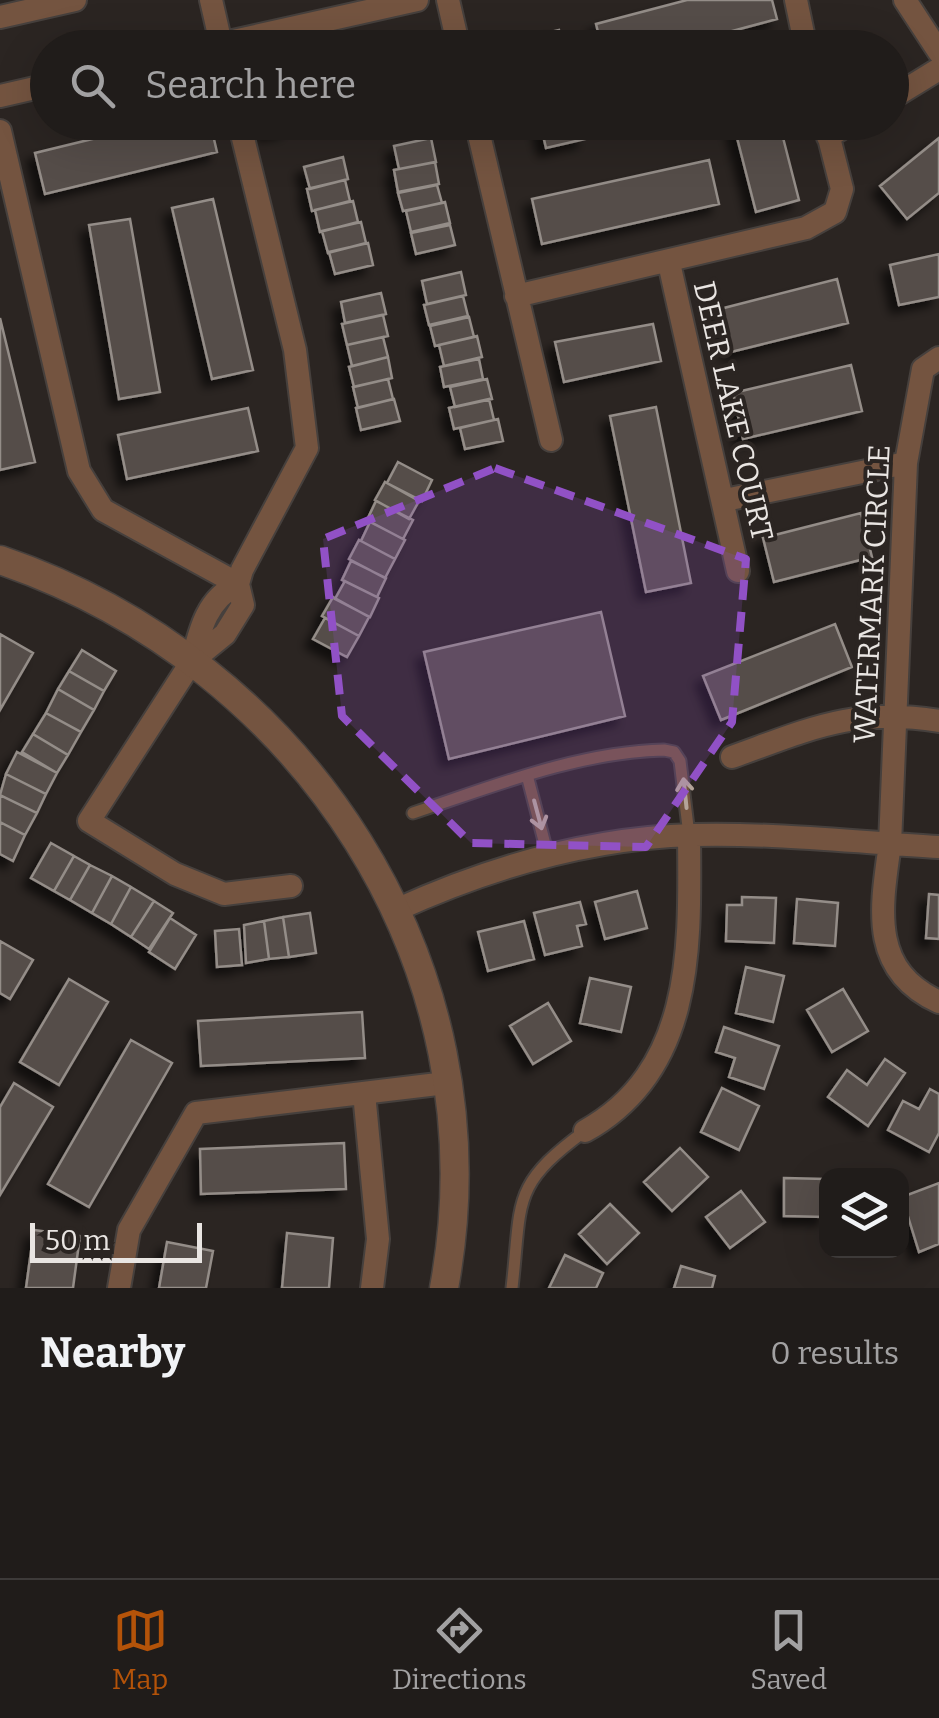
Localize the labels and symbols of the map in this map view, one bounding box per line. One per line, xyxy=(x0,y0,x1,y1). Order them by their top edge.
street label: DEER LAKE COURT xyxy=(686,278,780,544)
street label: WATERMARK CIRCLE xyxy=(846,444,898,744)
one-way arrow xyxy=(676,777,695,809)
one-way arrow xyxy=(530,798,548,830)
scale bar xyxy=(30,1218,202,1262)

